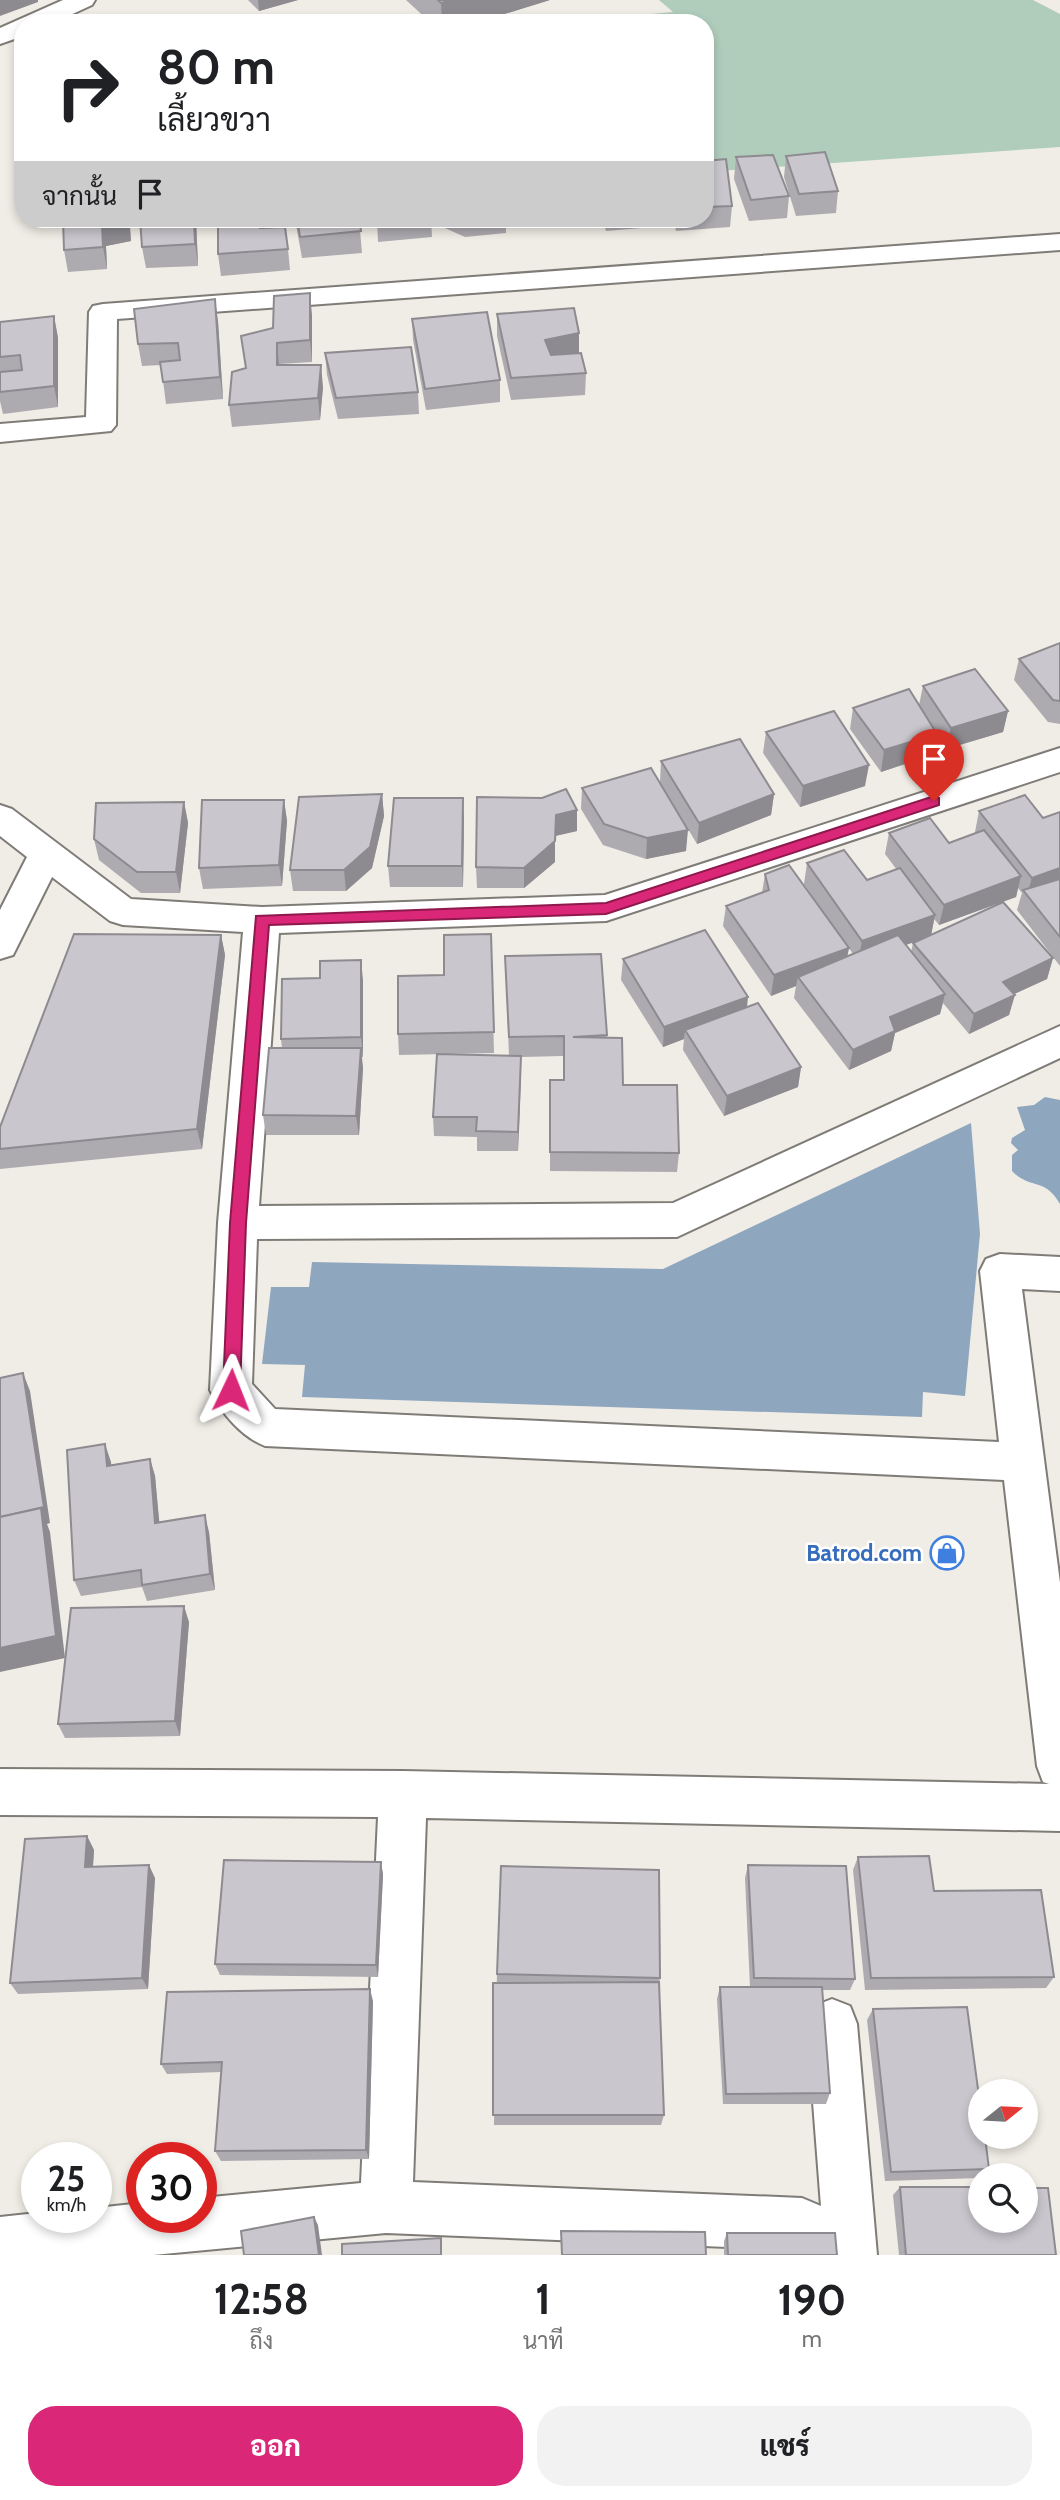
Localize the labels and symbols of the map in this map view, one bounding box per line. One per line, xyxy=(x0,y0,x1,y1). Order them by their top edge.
pin xyxy=(904,729,964,801)
position arrow xyxy=(194,1353,268,1427)
shop icon: Batrod.com xyxy=(928,1534,966,1572)
place label: Batrod.com xyxy=(806,1539,922,1567)
north arrow xyxy=(968,2079,1038,2149)
speed limit sign: 30 xyxy=(126,2142,217,2233)

